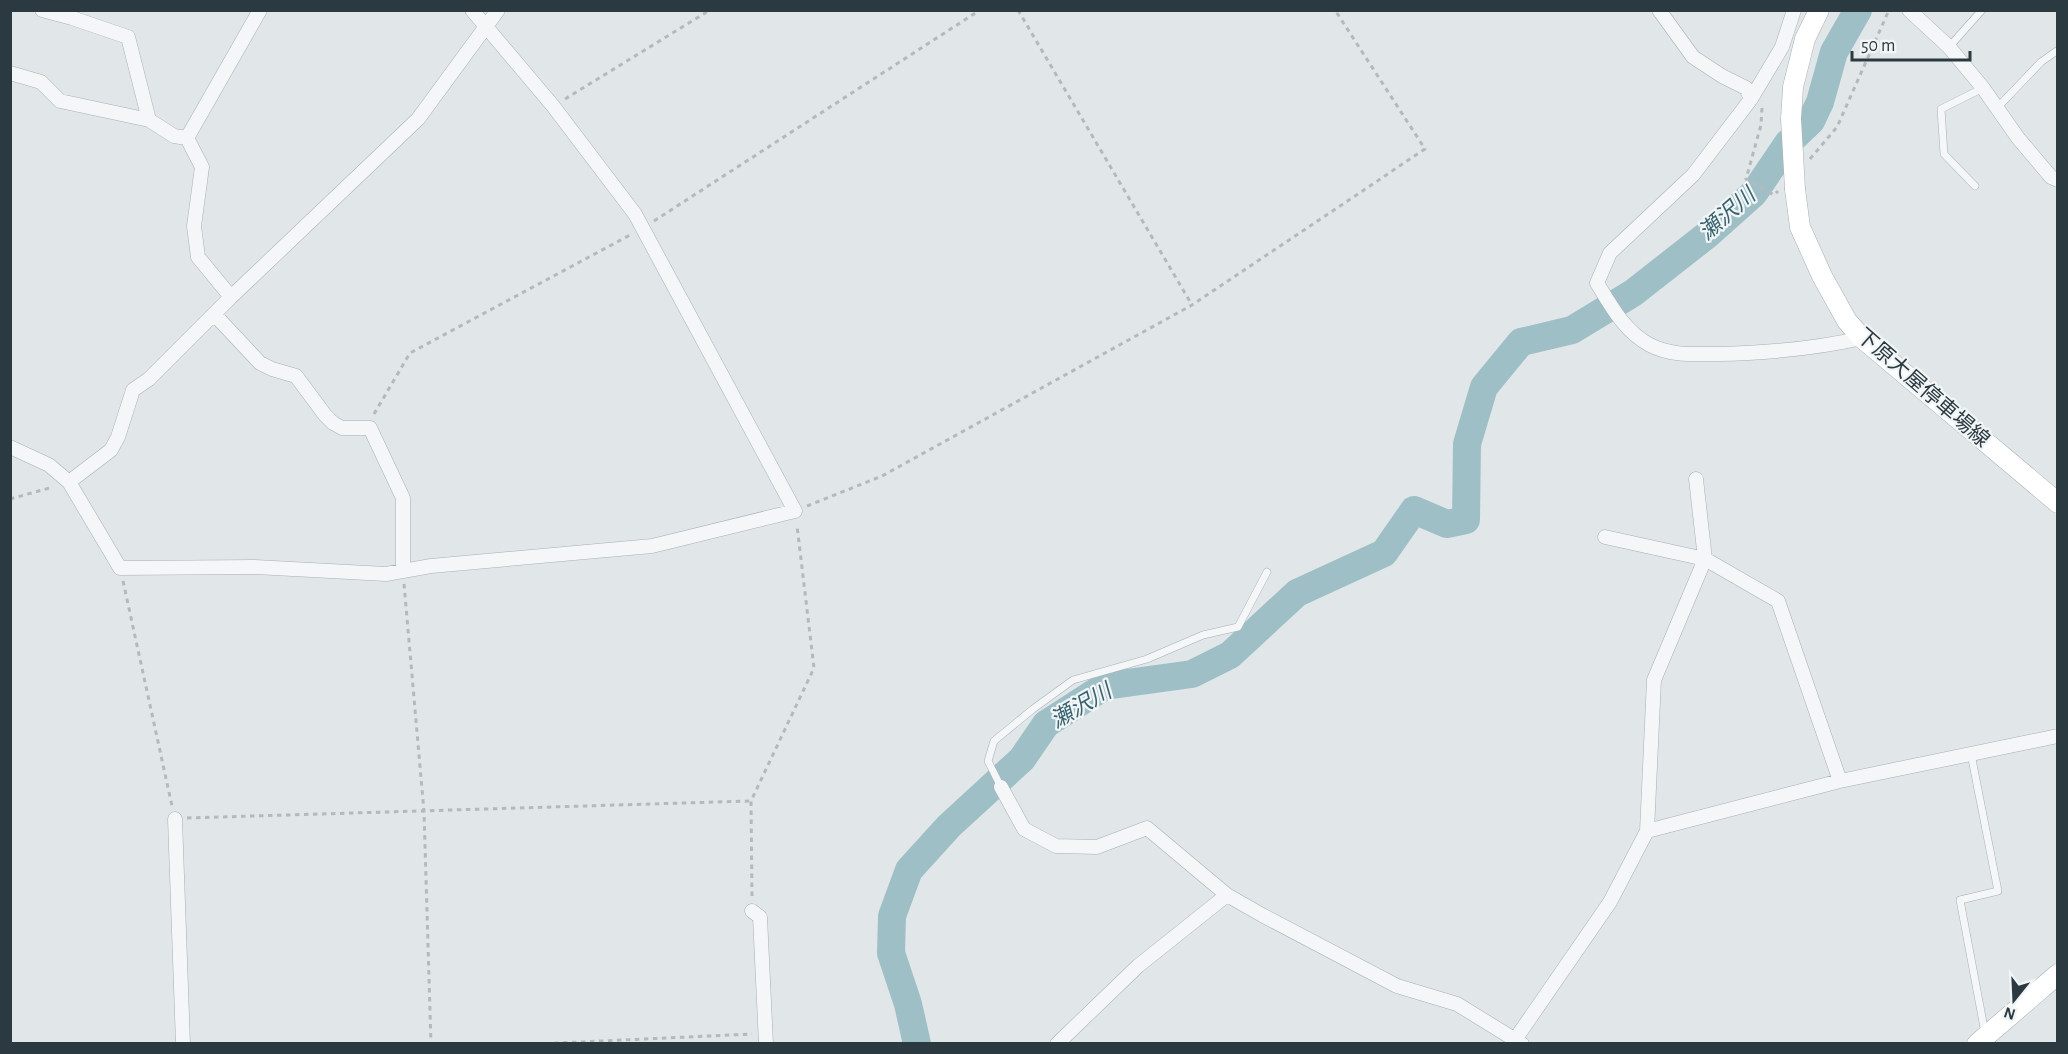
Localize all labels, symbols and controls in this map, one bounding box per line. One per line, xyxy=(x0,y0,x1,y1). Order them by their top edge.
scale bar xyxy=(1852,24,1970,62)
text: 50 m xyxy=(1861,37,1895,55)
water label: 瀬沢川 xyxy=(1694,182,1761,244)
street label: 下原大屋停車場線 xyxy=(1853,324,1994,451)
water label: 瀬沢川 xyxy=(1046,678,1117,732)
north arrow xyxy=(1984,970,2044,1030)
text: N xyxy=(2002,1004,2017,1023)

